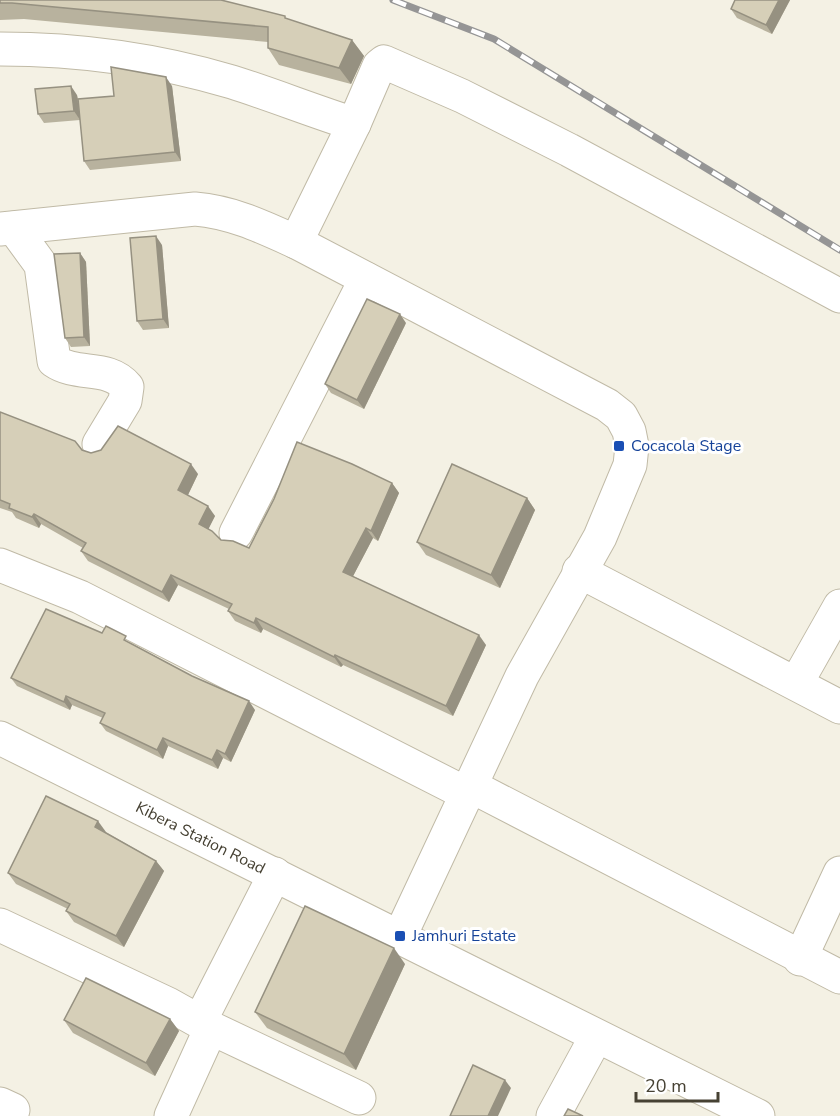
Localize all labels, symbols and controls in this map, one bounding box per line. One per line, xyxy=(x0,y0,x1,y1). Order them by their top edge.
place label: Cocacola Stage xyxy=(631,435,741,457)
marker: Cocacola Stage xyxy=(612,439,626,453)
street label: Kibera Station Road xyxy=(132,796,269,880)
place label: Jamhuri Estate xyxy=(411,925,516,947)
marker: Jamhuri Estate xyxy=(393,929,407,943)
scale bar xyxy=(636,1065,718,1103)
text: 20 m xyxy=(645,1074,687,1098)

